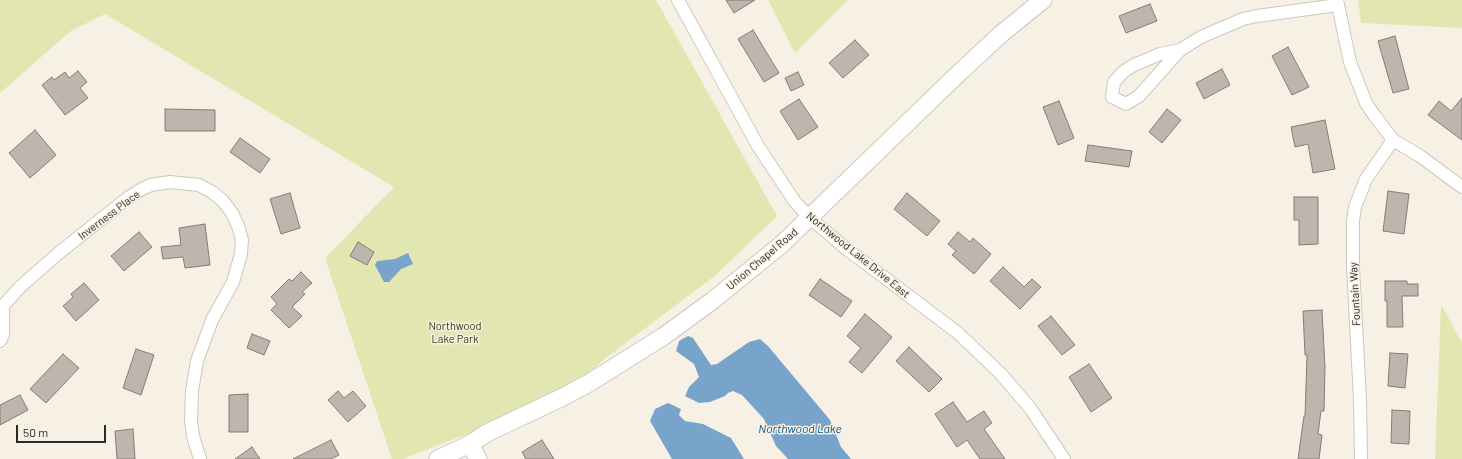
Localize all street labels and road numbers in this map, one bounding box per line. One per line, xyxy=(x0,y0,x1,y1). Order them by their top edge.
street label: Inverness Place xyxy=(75,187,143,243)
street label: Northwood Lake Drive East xyxy=(804,209,912,301)
street label: Union Chapel Road xyxy=(724,225,800,293)
street label: Fountain Way xyxy=(1347,262,1363,326)

